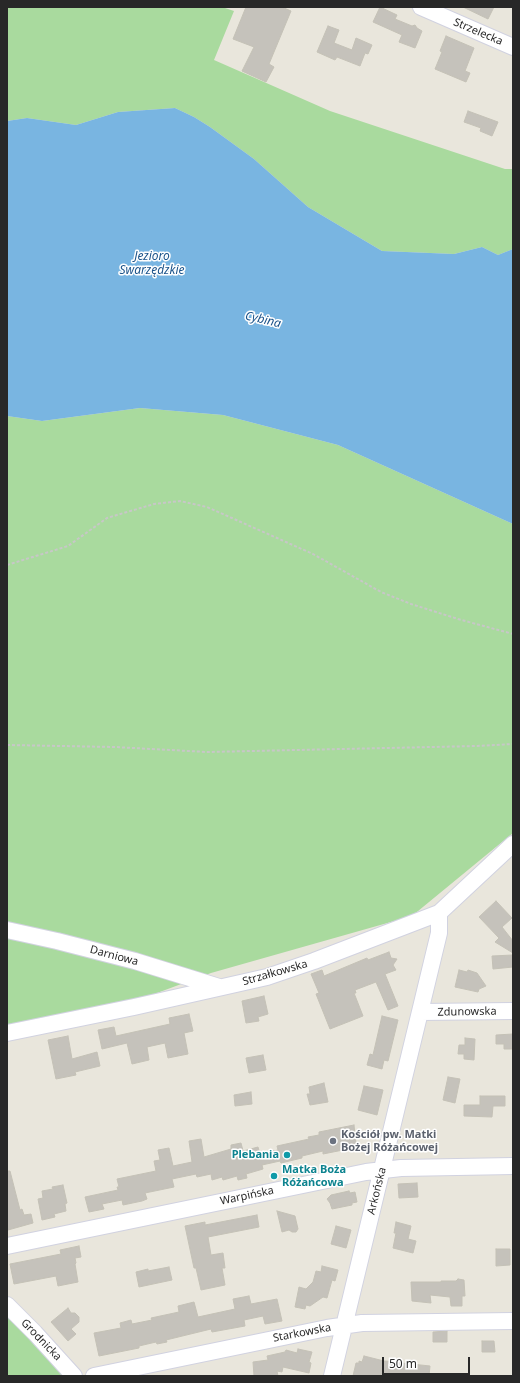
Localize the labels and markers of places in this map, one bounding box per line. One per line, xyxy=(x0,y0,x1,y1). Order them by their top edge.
place label: Kościół pw. Matki Bożej Różańcowej xyxy=(341,1128,438,1154)
marker: Kościół pw. Matki Bożej Różańcowej xyxy=(328,1136,338,1146)
place label: Plebania xyxy=(232,1148,279,1162)
marker: Plebania xyxy=(282,1150,292,1160)
place label: Matka Boża Różańcowa xyxy=(282,1163,346,1189)
marker: Matka Boża Różańcowa xyxy=(269,1171,279,1181)

